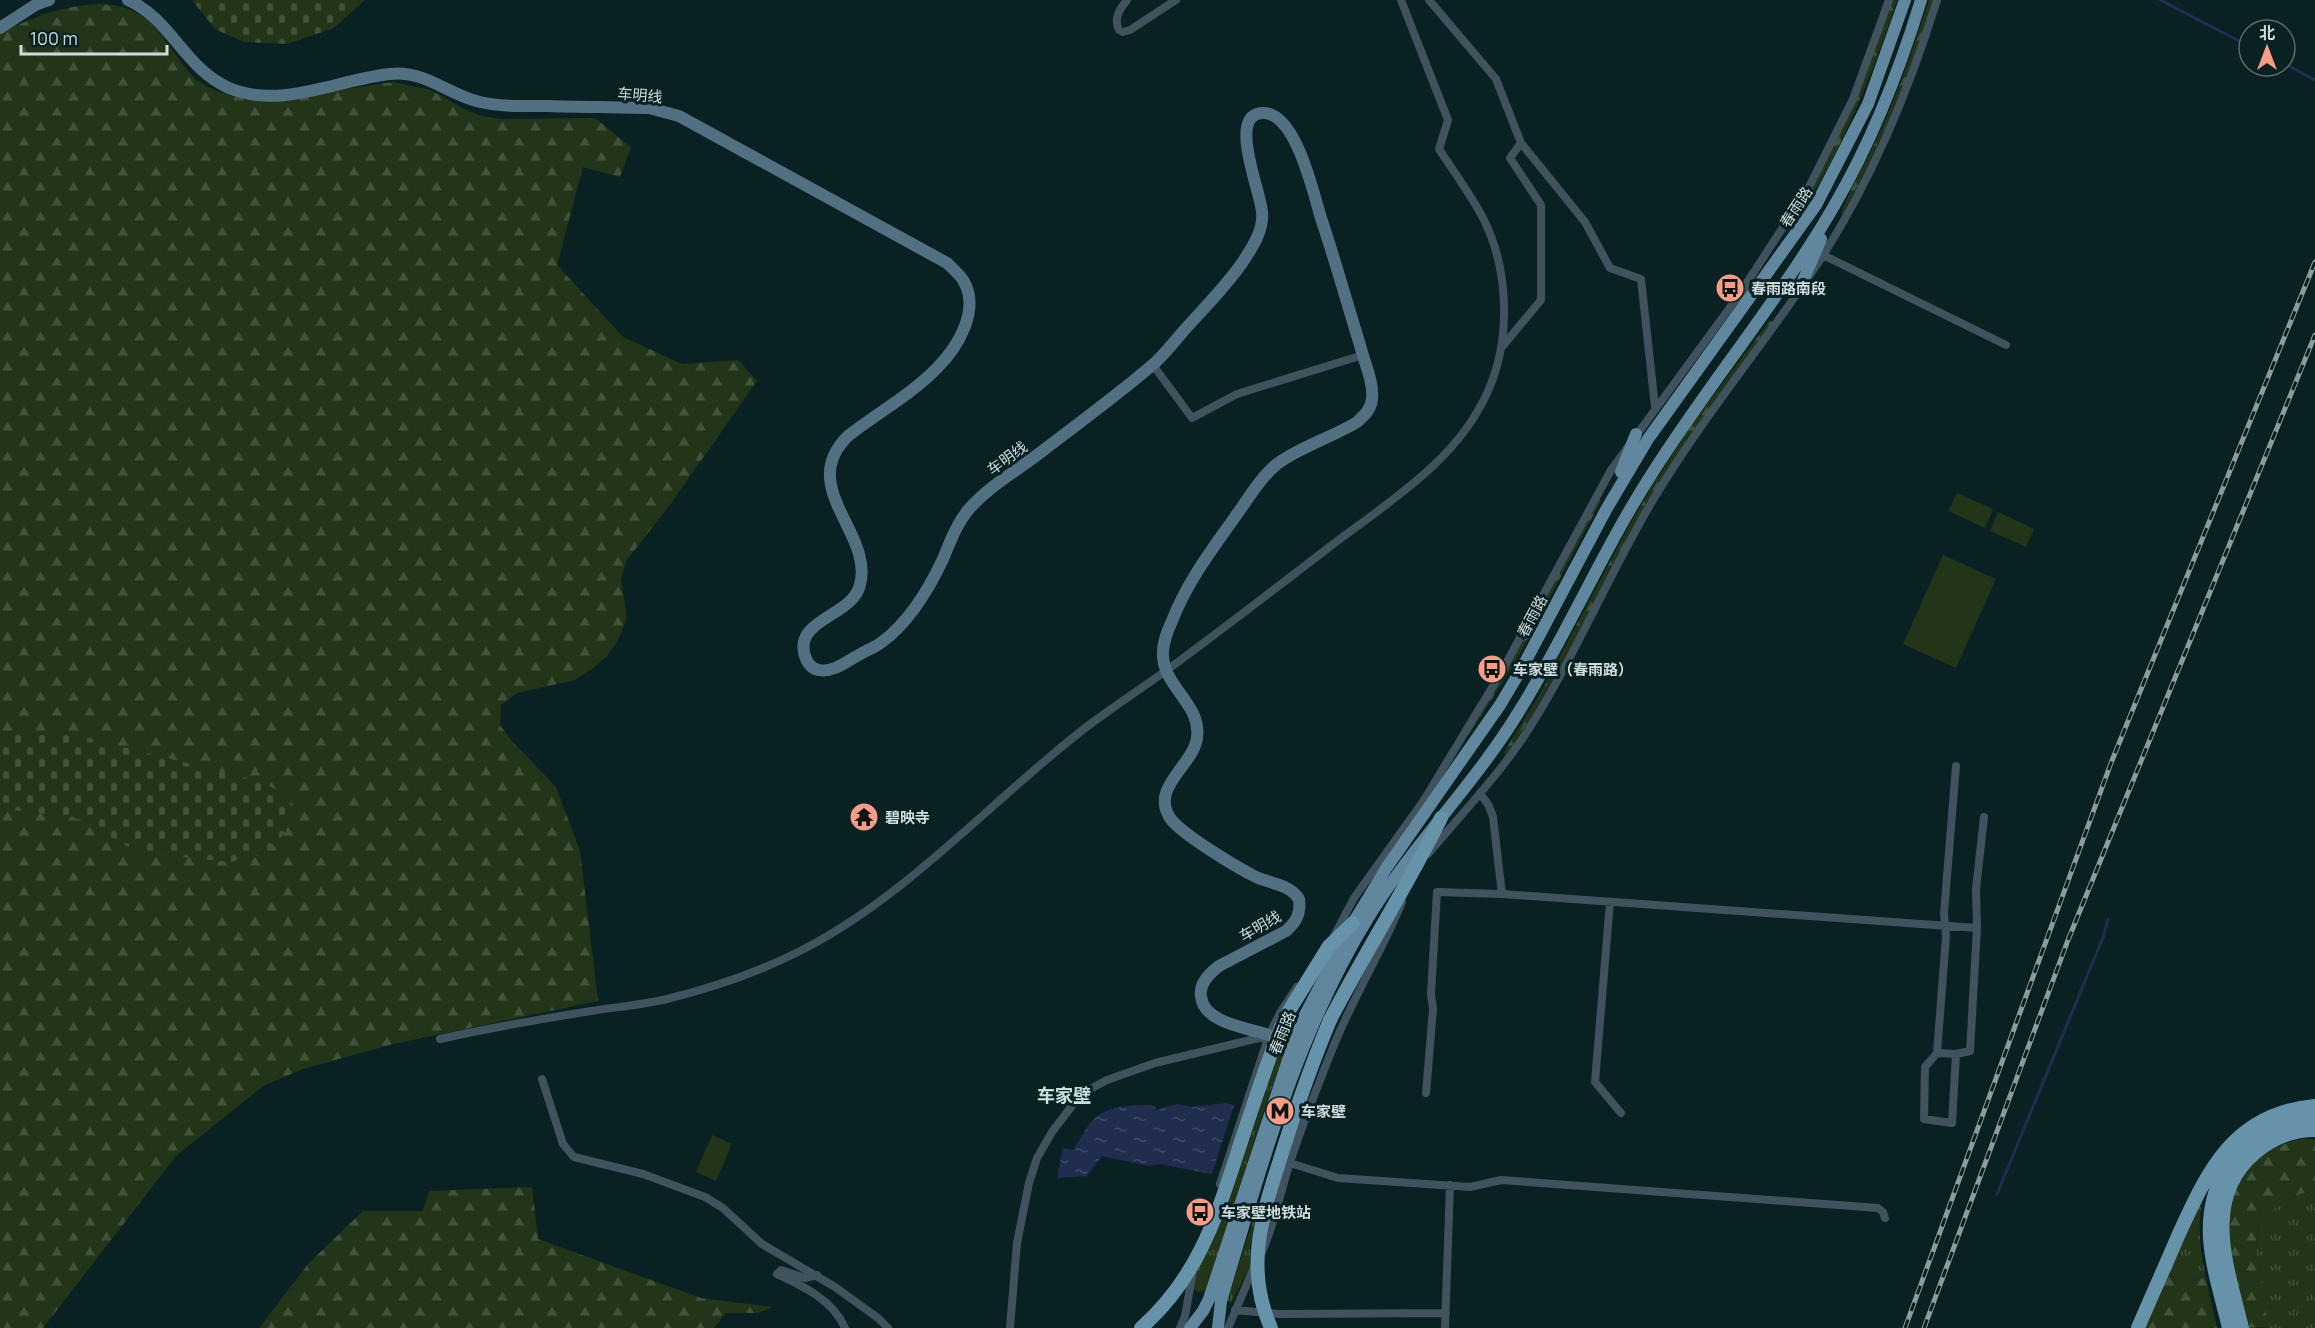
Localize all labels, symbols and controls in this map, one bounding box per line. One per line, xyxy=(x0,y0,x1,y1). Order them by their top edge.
scale bar xyxy=(21,18,166,56)
north arrow xyxy=(2237,18,2297,78)
text: 北 xyxy=(2259,22,2275,44)
text: 100 m xyxy=(30,26,78,50)
street label: 车明线 xyxy=(617,83,663,107)
street label: 春雨路 xyxy=(1775,182,1817,232)
bus stop icon: 春雨路南段 xyxy=(1714,272,1746,304)
place label: 春雨路南段 xyxy=(1751,278,1826,299)
street label: 车明线 xyxy=(983,436,1031,480)
street label: 春雨路 xyxy=(1512,591,1552,641)
bus stop icon: 车家壁（春雨路） xyxy=(1476,653,1508,685)
place label: 车家壁（春雨路） xyxy=(1513,659,1633,680)
temple icon: 碧映寺 xyxy=(848,801,880,833)
place label: 碧映寺 xyxy=(885,807,930,828)
street label: 车明线 xyxy=(1235,906,1285,946)
street label: 春雨路 xyxy=(1264,1008,1300,1058)
district label: 车家壁 xyxy=(1037,1083,1091,1107)
metro station icon: 车家壁 xyxy=(1264,1095,1296,1127)
place label: 车家壁 xyxy=(1301,1101,1346,1122)
bus stop icon: 车家壁地铁站 xyxy=(1184,1196,1216,1228)
place label: 车家壁地铁站 xyxy=(1221,1202,1311,1223)

